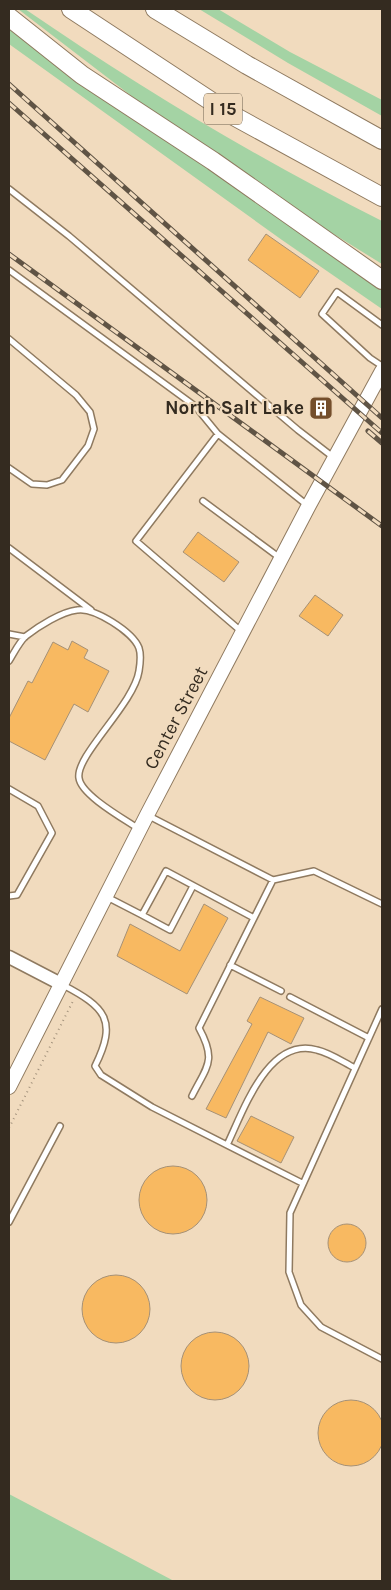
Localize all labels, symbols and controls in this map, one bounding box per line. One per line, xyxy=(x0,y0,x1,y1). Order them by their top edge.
road number: I 15 xyxy=(204,94,242,125)
building icon: North Salt Lake xyxy=(308,395,334,421)
place label: North Salt Lake xyxy=(165,397,304,419)
street label: Center Street xyxy=(140,663,212,773)

